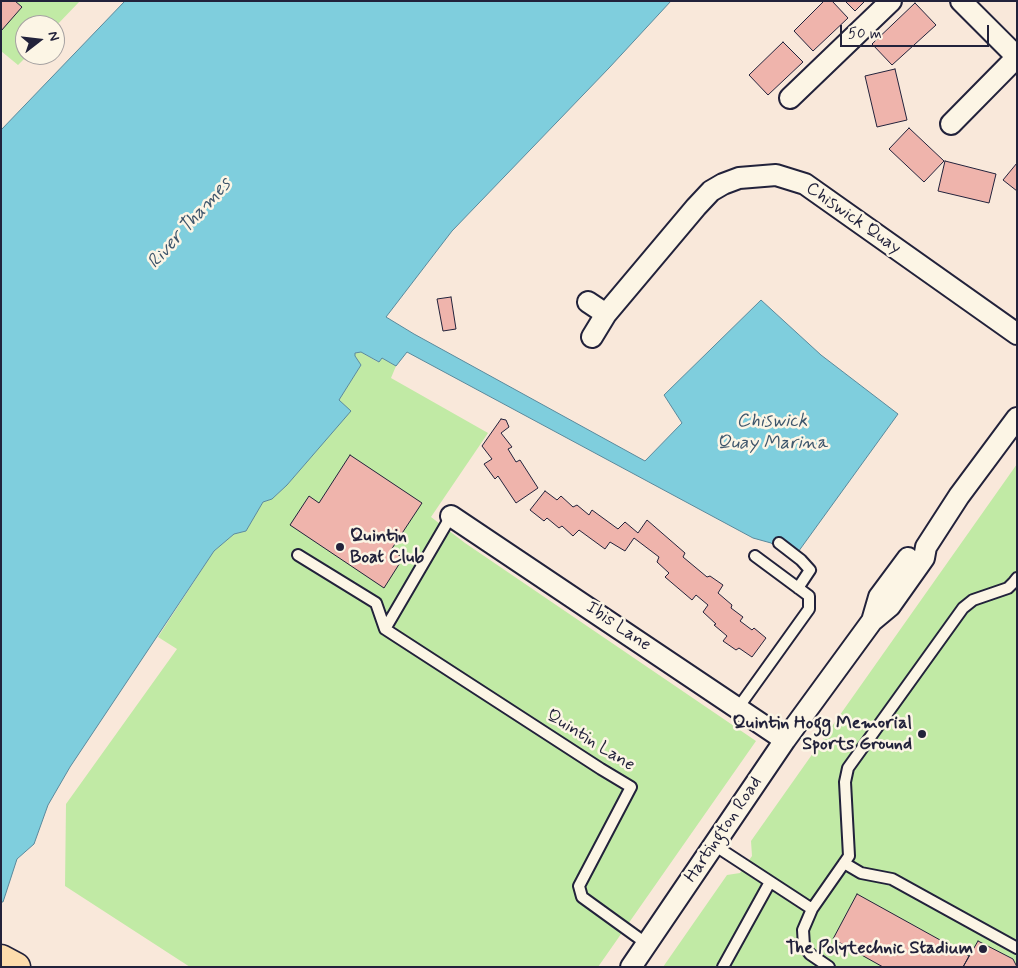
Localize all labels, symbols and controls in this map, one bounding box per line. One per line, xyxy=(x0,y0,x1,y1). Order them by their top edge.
north arrow xyxy=(15,15,65,65)
scale bar xyxy=(843,15,992,47)
text: 50 m xyxy=(848,24,882,44)
text: N xyxy=(44,29,63,43)
water label: River Thames xyxy=(143,174,237,274)
street label: Chiswick Quay xyxy=(801,178,905,260)
water label: Chiswick Quay Marina xyxy=(716,411,828,455)
place label: Quintin Boat Club xyxy=(350,526,424,568)
marker: Quintin Boat Club xyxy=(334,541,346,553)
street label: Ibis Lane xyxy=(581,597,655,657)
street label: Quintin Lane xyxy=(542,705,638,777)
place label: Quintin Hogg Memorial Sports Ground xyxy=(732,713,912,756)
marker: Quintin Hogg Memorial Sports Ground xyxy=(916,728,928,740)
street label: Hartington Road xyxy=(681,773,767,887)
place label: The Polytechnic Stadium xyxy=(786,938,973,960)
marker: The Polytechnic Stadium xyxy=(977,943,989,955)

